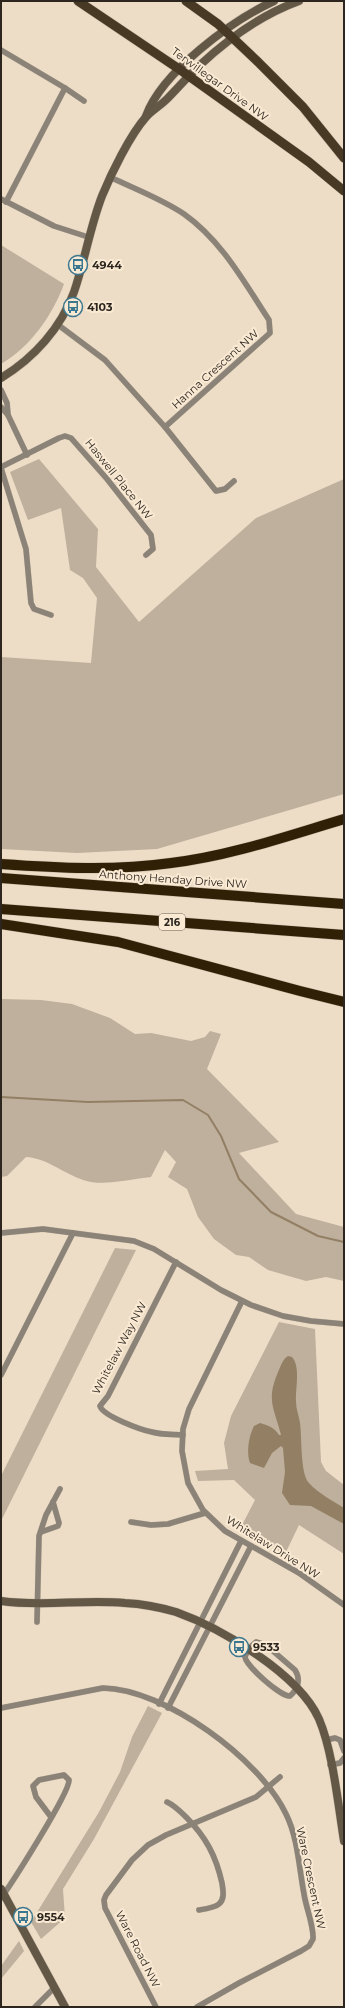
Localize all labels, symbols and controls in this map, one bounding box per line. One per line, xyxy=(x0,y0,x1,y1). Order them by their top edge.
street label: Terwillegar Drive NW xyxy=(169,44,271,124)
bus stop icon: 4944 xyxy=(67,254,89,276)
place label: 4944 xyxy=(92,258,122,272)
bus stop icon: 4103 xyxy=(62,296,84,318)
place label: 4103 xyxy=(87,300,113,314)
street label: Hanna Crescent NW xyxy=(169,326,261,412)
street label: Haswell Place NW xyxy=(82,436,156,522)
street label: Anthony Henday Drive NW xyxy=(98,867,248,891)
road number: 216 xyxy=(159,914,185,930)
street label: Whitelaw Way NW xyxy=(89,1299,149,1397)
street label: Whitelaw Drive NW xyxy=(224,1512,322,1582)
bus stop icon: 9533 xyxy=(228,1636,250,1658)
place label: 9533 xyxy=(253,1640,280,1654)
street label: Ware Crescent NW xyxy=(293,1825,329,1931)
bus stop icon: 9554 xyxy=(12,1906,34,1928)
street label: Ware Road NW xyxy=(113,1908,163,1990)
place label: 9554 xyxy=(37,1910,65,1924)

